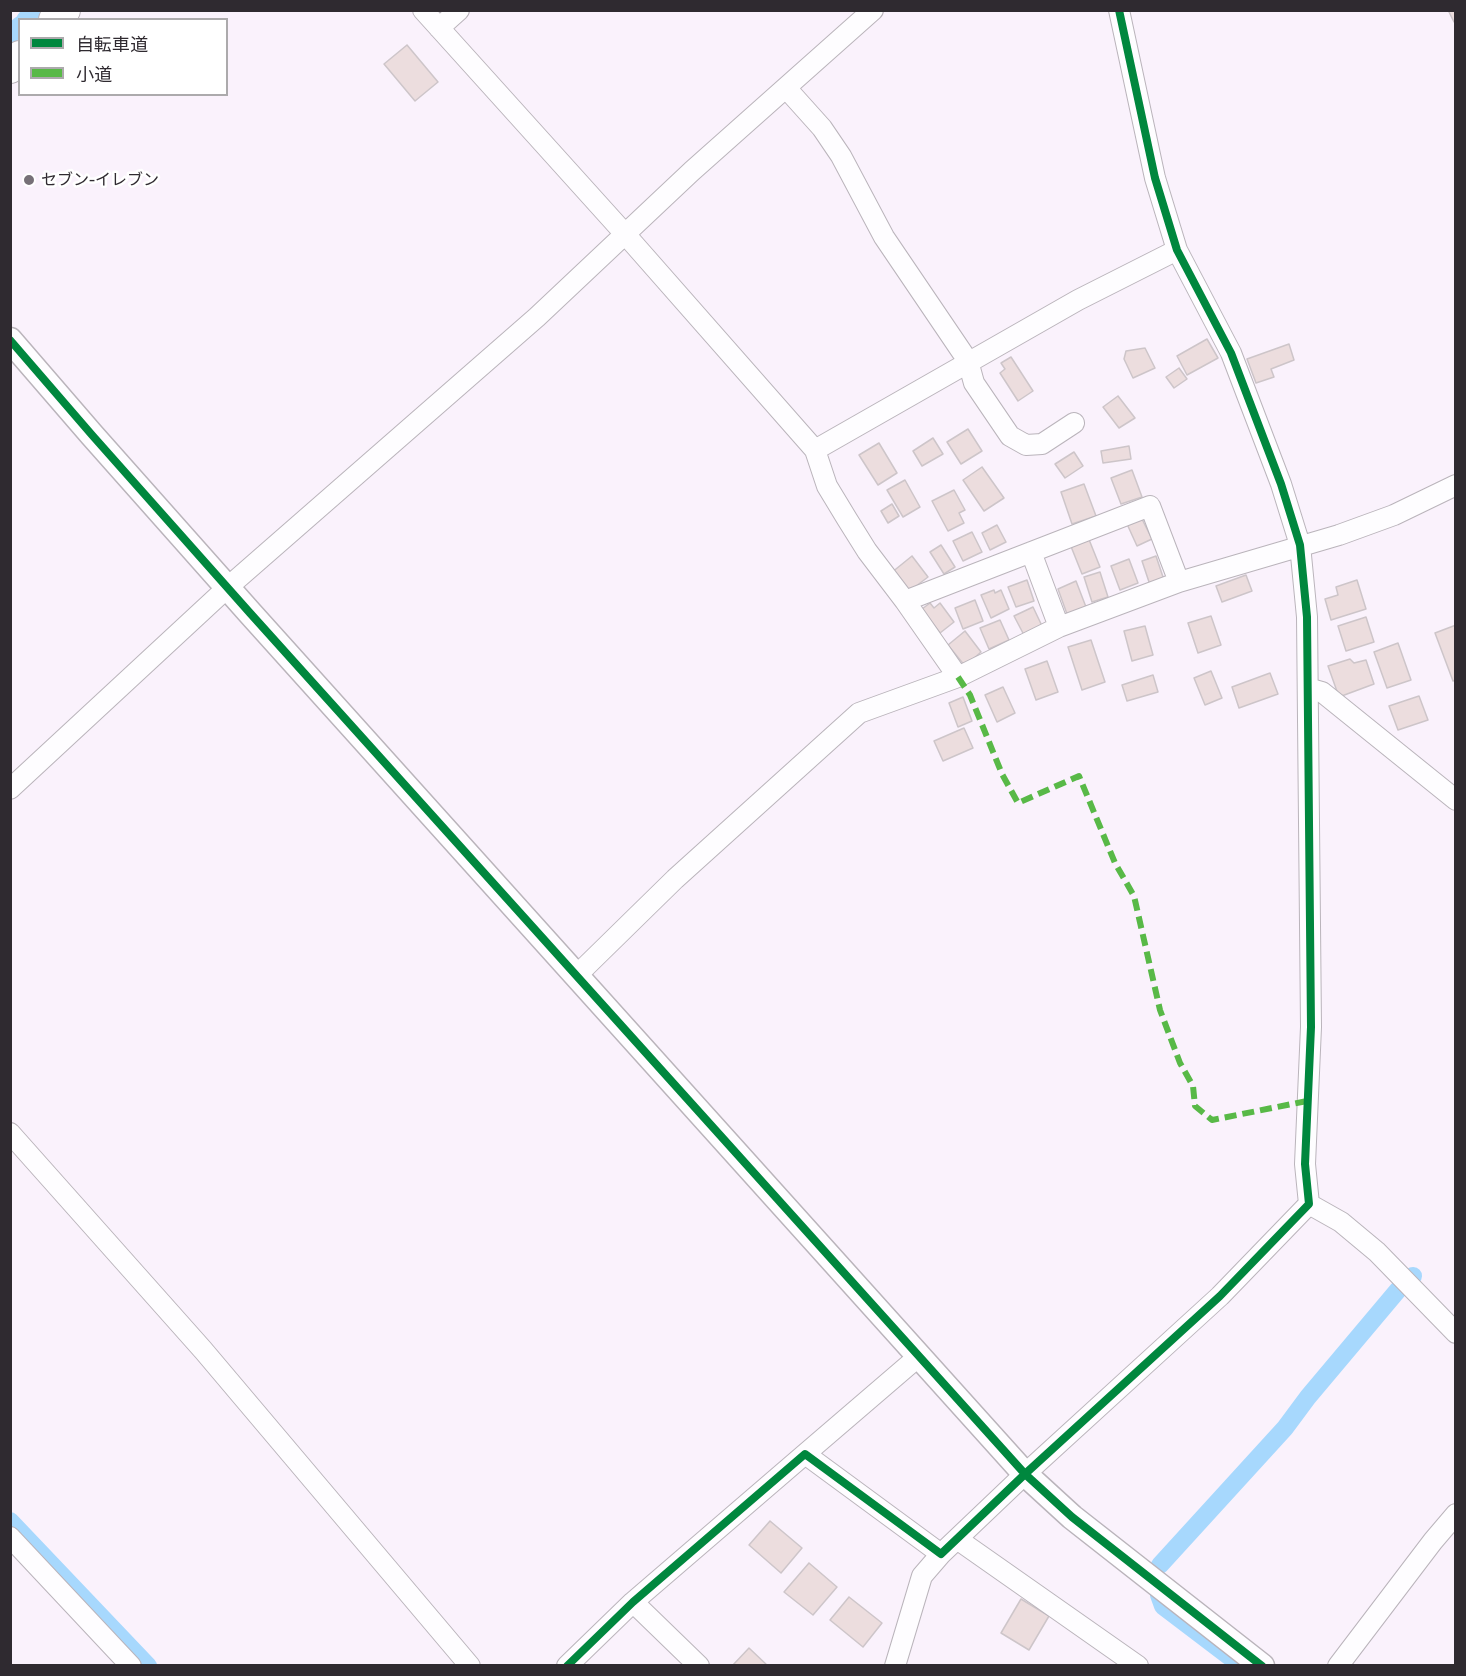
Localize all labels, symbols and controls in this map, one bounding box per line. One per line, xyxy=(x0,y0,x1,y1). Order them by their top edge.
legend xyxy=(18,18,228,96)
text: 自転車道 xyxy=(76,33,148,55)
text: 小道 xyxy=(76,63,112,85)
place label: セブン-イレブン xyxy=(41,170,159,190)
marker: セブン-イレブン xyxy=(22,173,36,187)

